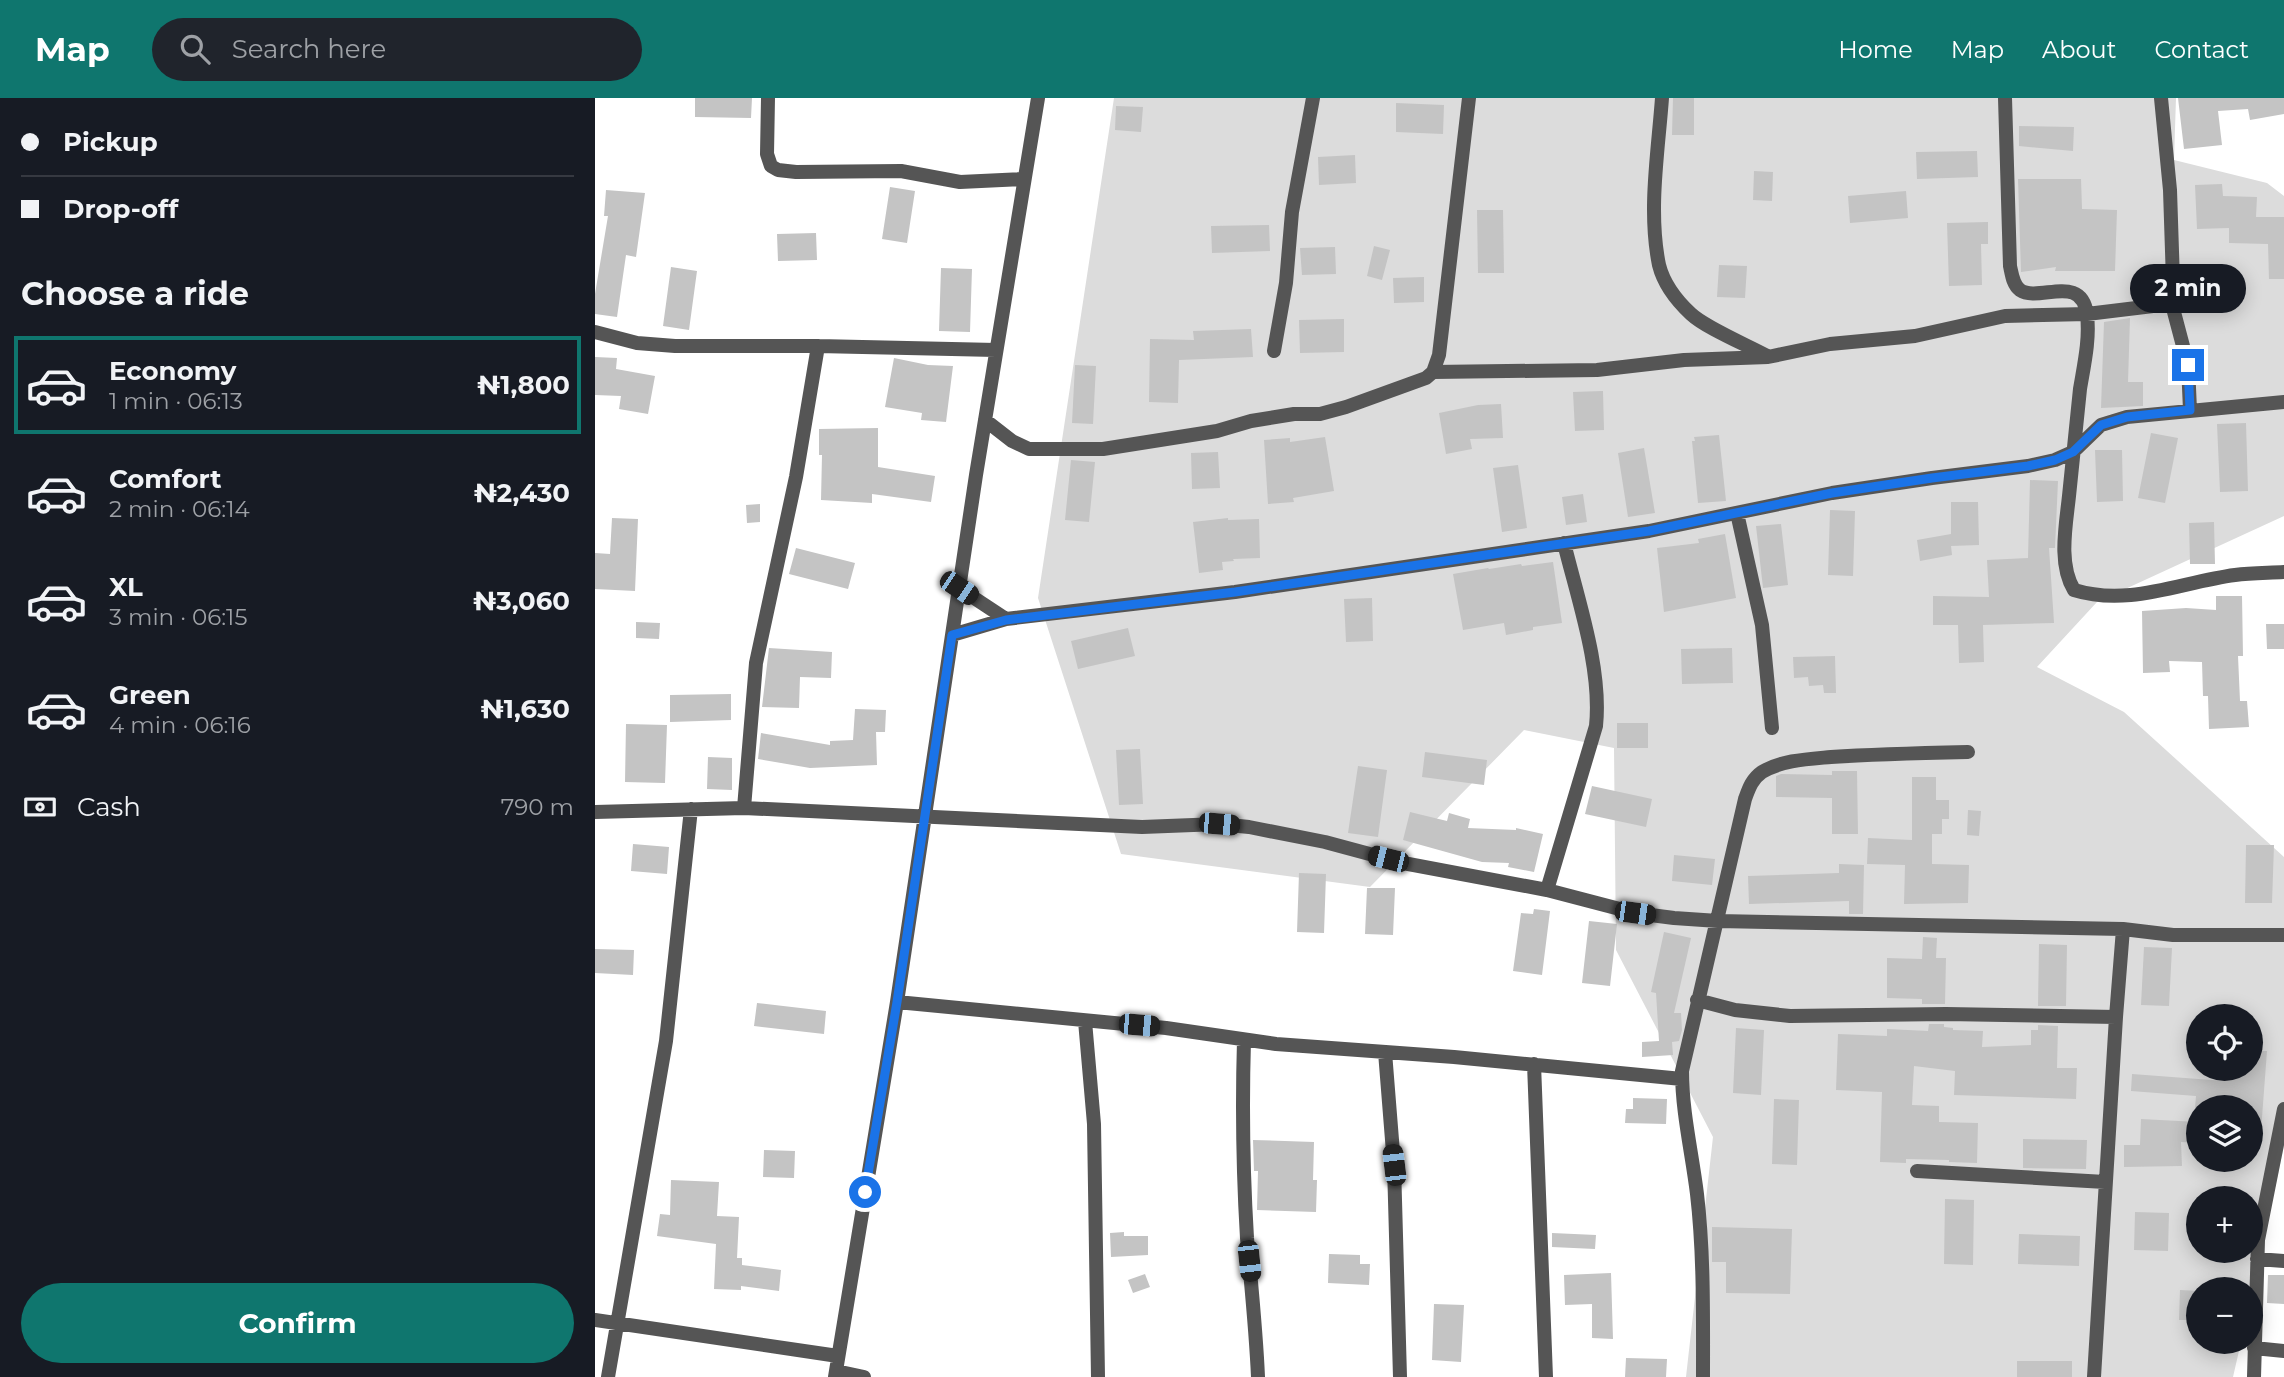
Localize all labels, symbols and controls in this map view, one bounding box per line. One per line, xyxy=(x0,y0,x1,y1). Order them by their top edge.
search box xyxy=(152,18,642,81)
text: Map xyxy=(35,29,110,69)
icon: search xyxy=(176,30,214,68)
text: Search here xyxy=(232,33,386,65)
text: Home xyxy=(1838,35,1913,64)
text: Map xyxy=(1951,35,2004,64)
text: About xyxy=(2042,35,2116,64)
text: Contact xyxy=(2154,35,2249,64)
text: Pickup xyxy=(63,126,158,158)
text: Drop-off xyxy=(63,193,178,225)
callout: 2 min xyxy=(2130,264,2246,313)
text: Choose a ride xyxy=(21,274,249,313)
text: 2 min xyxy=(2154,274,2222,302)
route end xyxy=(2172,349,2204,381)
icon: car xyxy=(25,354,88,417)
text: Economy xyxy=(109,355,236,387)
text: ₦1,800 xyxy=(477,369,570,401)
text: 1 min · 06:13 xyxy=(109,387,243,415)
icon: car xyxy=(25,462,88,525)
text: Comfort xyxy=(109,463,221,495)
text: ₦2,430 xyxy=(474,477,570,509)
text: 2 min · 06:14 xyxy=(109,495,250,523)
car xyxy=(936,568,983,608)
icon: car xyxy=(25,570,88,633)
text: XL xyxy=(109,571,143,603)
text: ₦3,060 xyxy=(473,585,570,617)
text: 3 min · 06:15 xyxy=(109,603,247,631)
icon: car xyxy=(25,678,88,741)
text: Green xyxy=(109,679,191,711)
text: ₦1,630 xyxy=(480,693,570,725)
text: 4 min · 06:16 xyxy=(109,711,251,739)
icon: cash xyxy=(21,788,59,826)
text: Cash xyxy=(77,791,141,823)
text: 790 m xyxy=(501,793,574,821)
car xyxy=(1198,812,1241,836)
car xyxy=(1366,844,1411,874)
car xyxy=(1613,900,1658,926)
map controls xyxy=(2186,1004,2263,1354)
button: locate xyxy=(2186,1004,2263,1081)
car xyxy=(1118,1013,1161,1037)
button: layers xyxy=(2186,1095,2263,1172)
car xyxy=(1382,1143,1407,1187)
route start xyxy=(849,1176,881,1208)
button: + xyxy=(2186,1186,2263,1263)
car xyxy=(1237,1239,1262,1283)
button: − xyxy=(2186,1277,2263,1354)
button: Confirm xyxy=(21,1283,574,1363)

